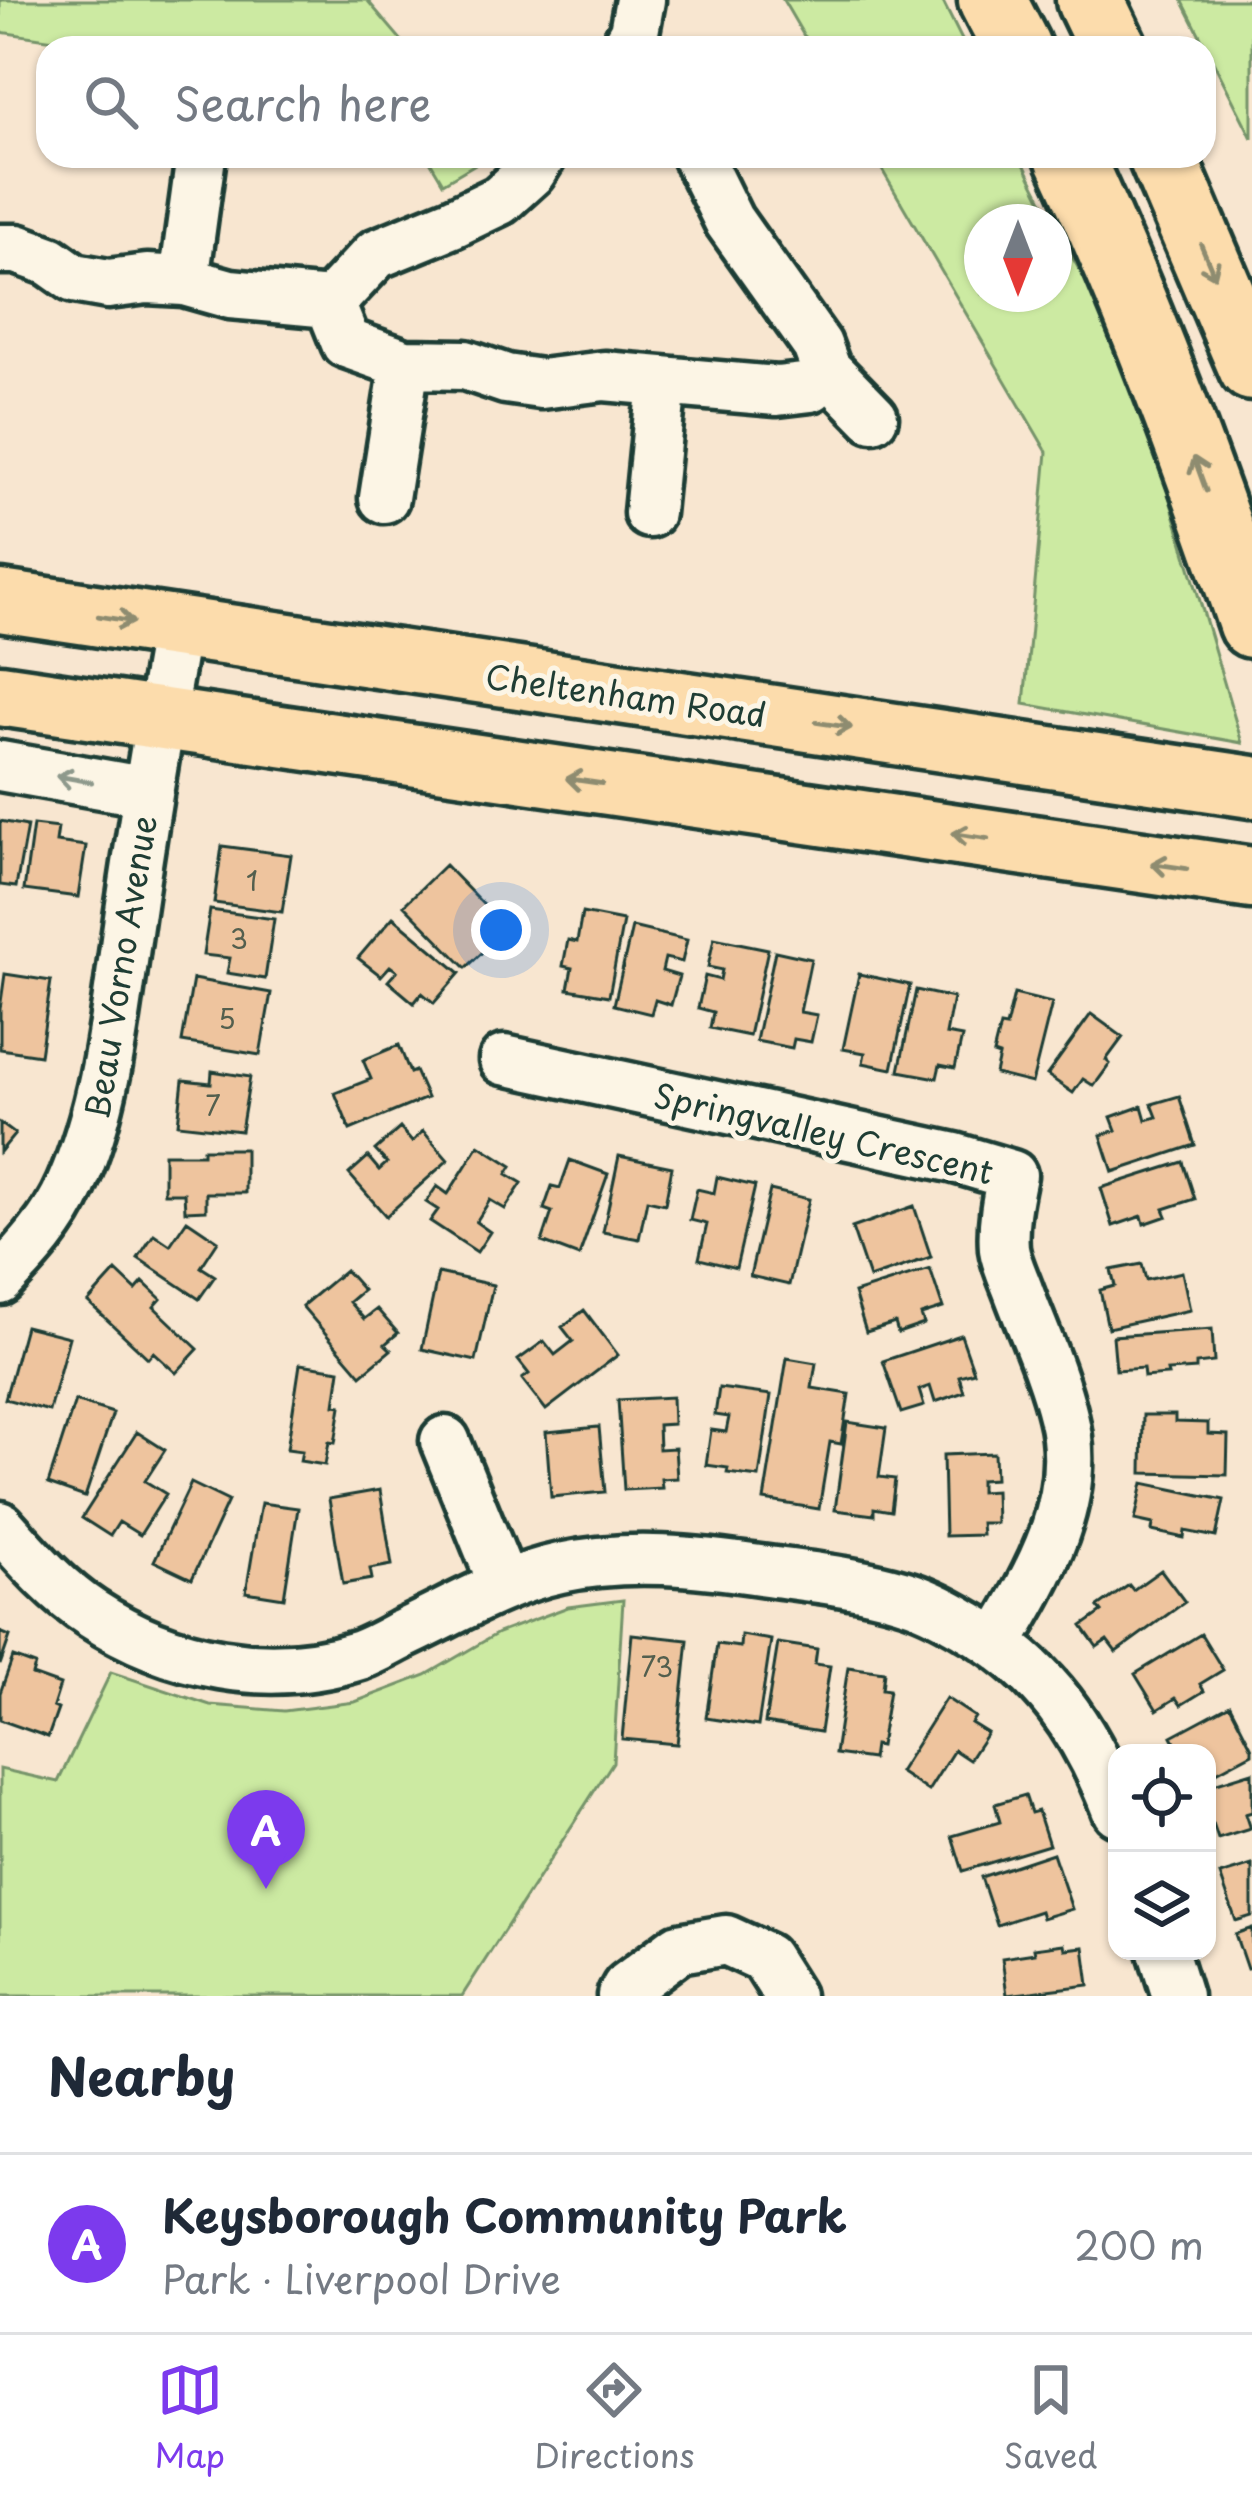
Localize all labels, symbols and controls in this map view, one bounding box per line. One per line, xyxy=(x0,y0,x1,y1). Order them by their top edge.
search box xyxy=(36,36,1216,168)
text: Search here xyxy=(174,68,431,136)
icon: search xyxy=(78,69,144,135)
north arrow xyxy=(964,204,1072,312)
one-way arrow xyxy=(1198,242,1220,278)
one-way arrow xyxy=(1187,456,1209,493)
one-way arrow xyxy=(95,608,134,631)
street label: Cheltenham Road xyxy=(482,650,770,738)
one-way arrow xyxy=(814,714,853,737)
one-way arrow xyxy=(55,767,94,789)
one-way arrow xyxy=(565,769,604,792)
street label: Beau Vorno Avenue xyxy=(70,811,168,1123)
one-way arrow xyxy=(951,824,990,847)
one-way arrow xyxy=(1150,854,1189,877)
house number: 1 xyxy=(246,859,258,900)
your location xyxy=(471,900,531,960)
house number: 3 xyxy=(230,917,248,958)
house number: 5 xyxy=(218,997,236,1038)
street label: Springvalley Crescent xyxy=(649,1069,999,1195)
house number: 7 xyxy=(205,1084,221,1125)
house number: 73 xyxy=(641,1645,673,1686)
map controls xyxy=(1108,1744,1216,1960)
button: locate xyxy=(1108,1744,1216,1852)
pin: A xyxy=(227,1790,305,1889)
button: layers xyxy=(1108,1852,1216,1960)
text: Nearby xyxy=(48,2036,235,2113)
text: Keysborough Community Park xyxy=(162,2180,847,2248)
text: A xyxy=(72,2214,102,2273)
text: 200 m xyxy=(1074,2214,1204,2273)
text: Park · Liverpool Drive xyxy=(162,2248,561,2307)
tab: Map xyxy=(155,2357,225,2479)
tab: Directions xyxy=(534,2357,695,2479)
tab: Saved xyxy=(1004,2357,1097,2479)

